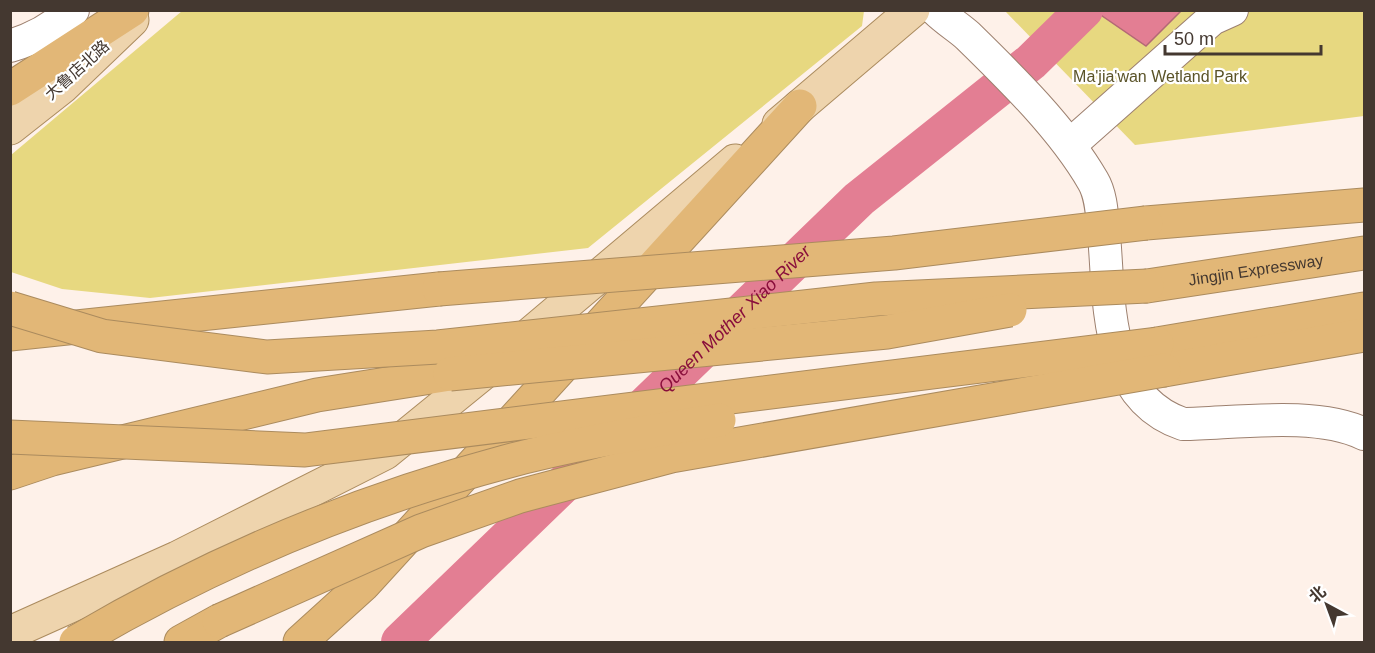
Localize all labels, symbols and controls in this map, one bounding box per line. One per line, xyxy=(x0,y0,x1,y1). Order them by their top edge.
scale bar xyxy=(1165,18,1321,56)
text: 50 m xyxy=(1174,29,1214,49)
street label: 大鲁店北路 xyxy=(41,36,112,103)
park label: Ma'jia'wan Wetland Park xyxy=(1073,68,1248,85)
water label: Queen Mother Xiao River xyxy=(655,241,815,397)
street label: Jingjin Expressway xyxy=(1187,251,1324,288)
north arrow xyxy=(1297,575,1357,635)
text: 北 xyxy=(1306,582,1329,606)

